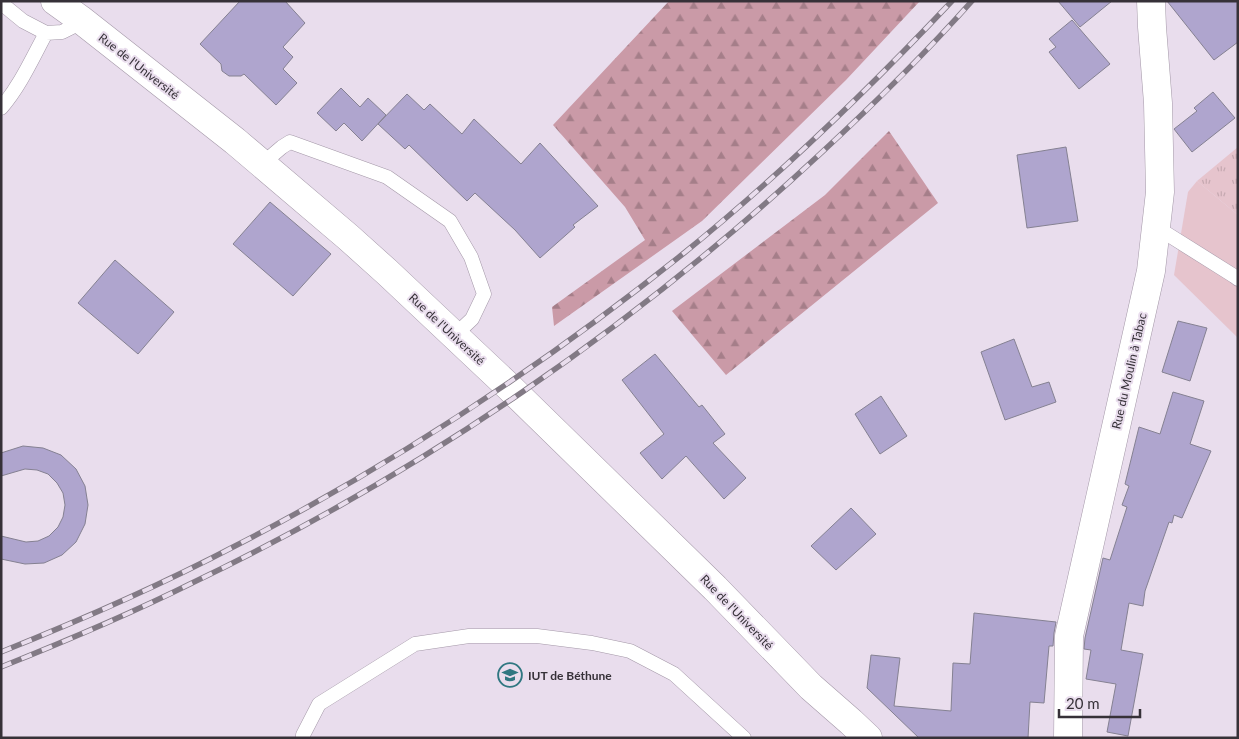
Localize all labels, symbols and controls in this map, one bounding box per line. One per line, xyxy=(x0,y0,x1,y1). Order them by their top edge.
street label: Rue de l'Université xyxy=(96,30,182,102)
street label: Rue de l'Université xyxy=(406,290,488,368)
street label: Rue du Moulin à Tabac xyxy=(1108,311,1150,430)
street label: Rue de l'Université xyxy=(697,571,777,653)
school or university icon: IUT de Béthune xyxy=(497,662,523,688)
place label: IUT de Béthune xyxy=(528,668,612,683)
scale bar xyxy=(1059,686,1140,718)
text: 20 m xyxy=(1066,694,1100,712)

